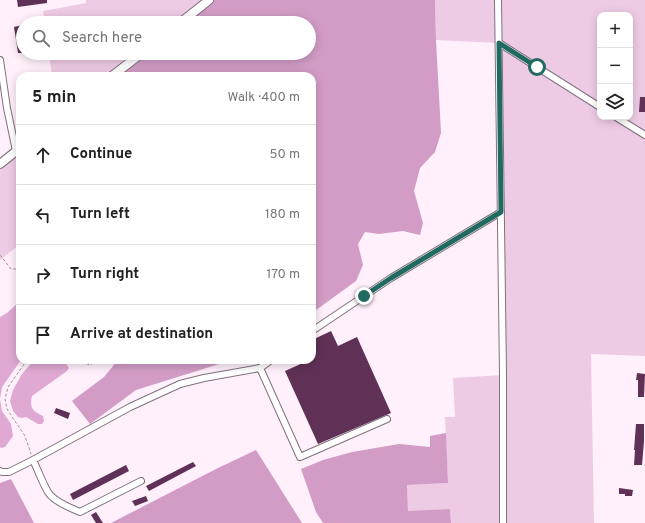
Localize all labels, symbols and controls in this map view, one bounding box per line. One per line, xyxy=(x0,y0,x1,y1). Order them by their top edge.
map controls xyxy=(597,12,633,120)
button: + xyxy=(597,12,633,48)
search box xyxy=(16,16,316,60)
icon: search xyxy=(30,27,52,49)
text: Search here xyxy=(62,29,142,48)
button: − xyxy=(597,48,633,84)
route start xyxy=(528,58,546,76)
button: layers xyxy=(597,84,633,120)
text: 5 min xyxy=(32,87,76,109)
text: Walk · 400 m xyxy=(227,90,300,106)
icon: ahead xyxy=(32,144,54,166)
text: Continue xyxy=(70,145,132,164)
text: 50 m xyxy=(270,147,300,163)
icon: left xyxy=(32,204,54,226)
text: Turn left xyxy=(70,205,130,224)
text: 180 m xyxy=(265,207,300,223)
icon: right xyxy=(32,264,54,286)
text: Turn right xyxy=(70,265,139,284)
text: 170 m xyxy=(266,267,300,283)
route end xyxy=(355,287,373,305)
icon: arrive xyxy=(32,324,54,346)
text: Arrive at destination xyxy=(70,325,213,344)

